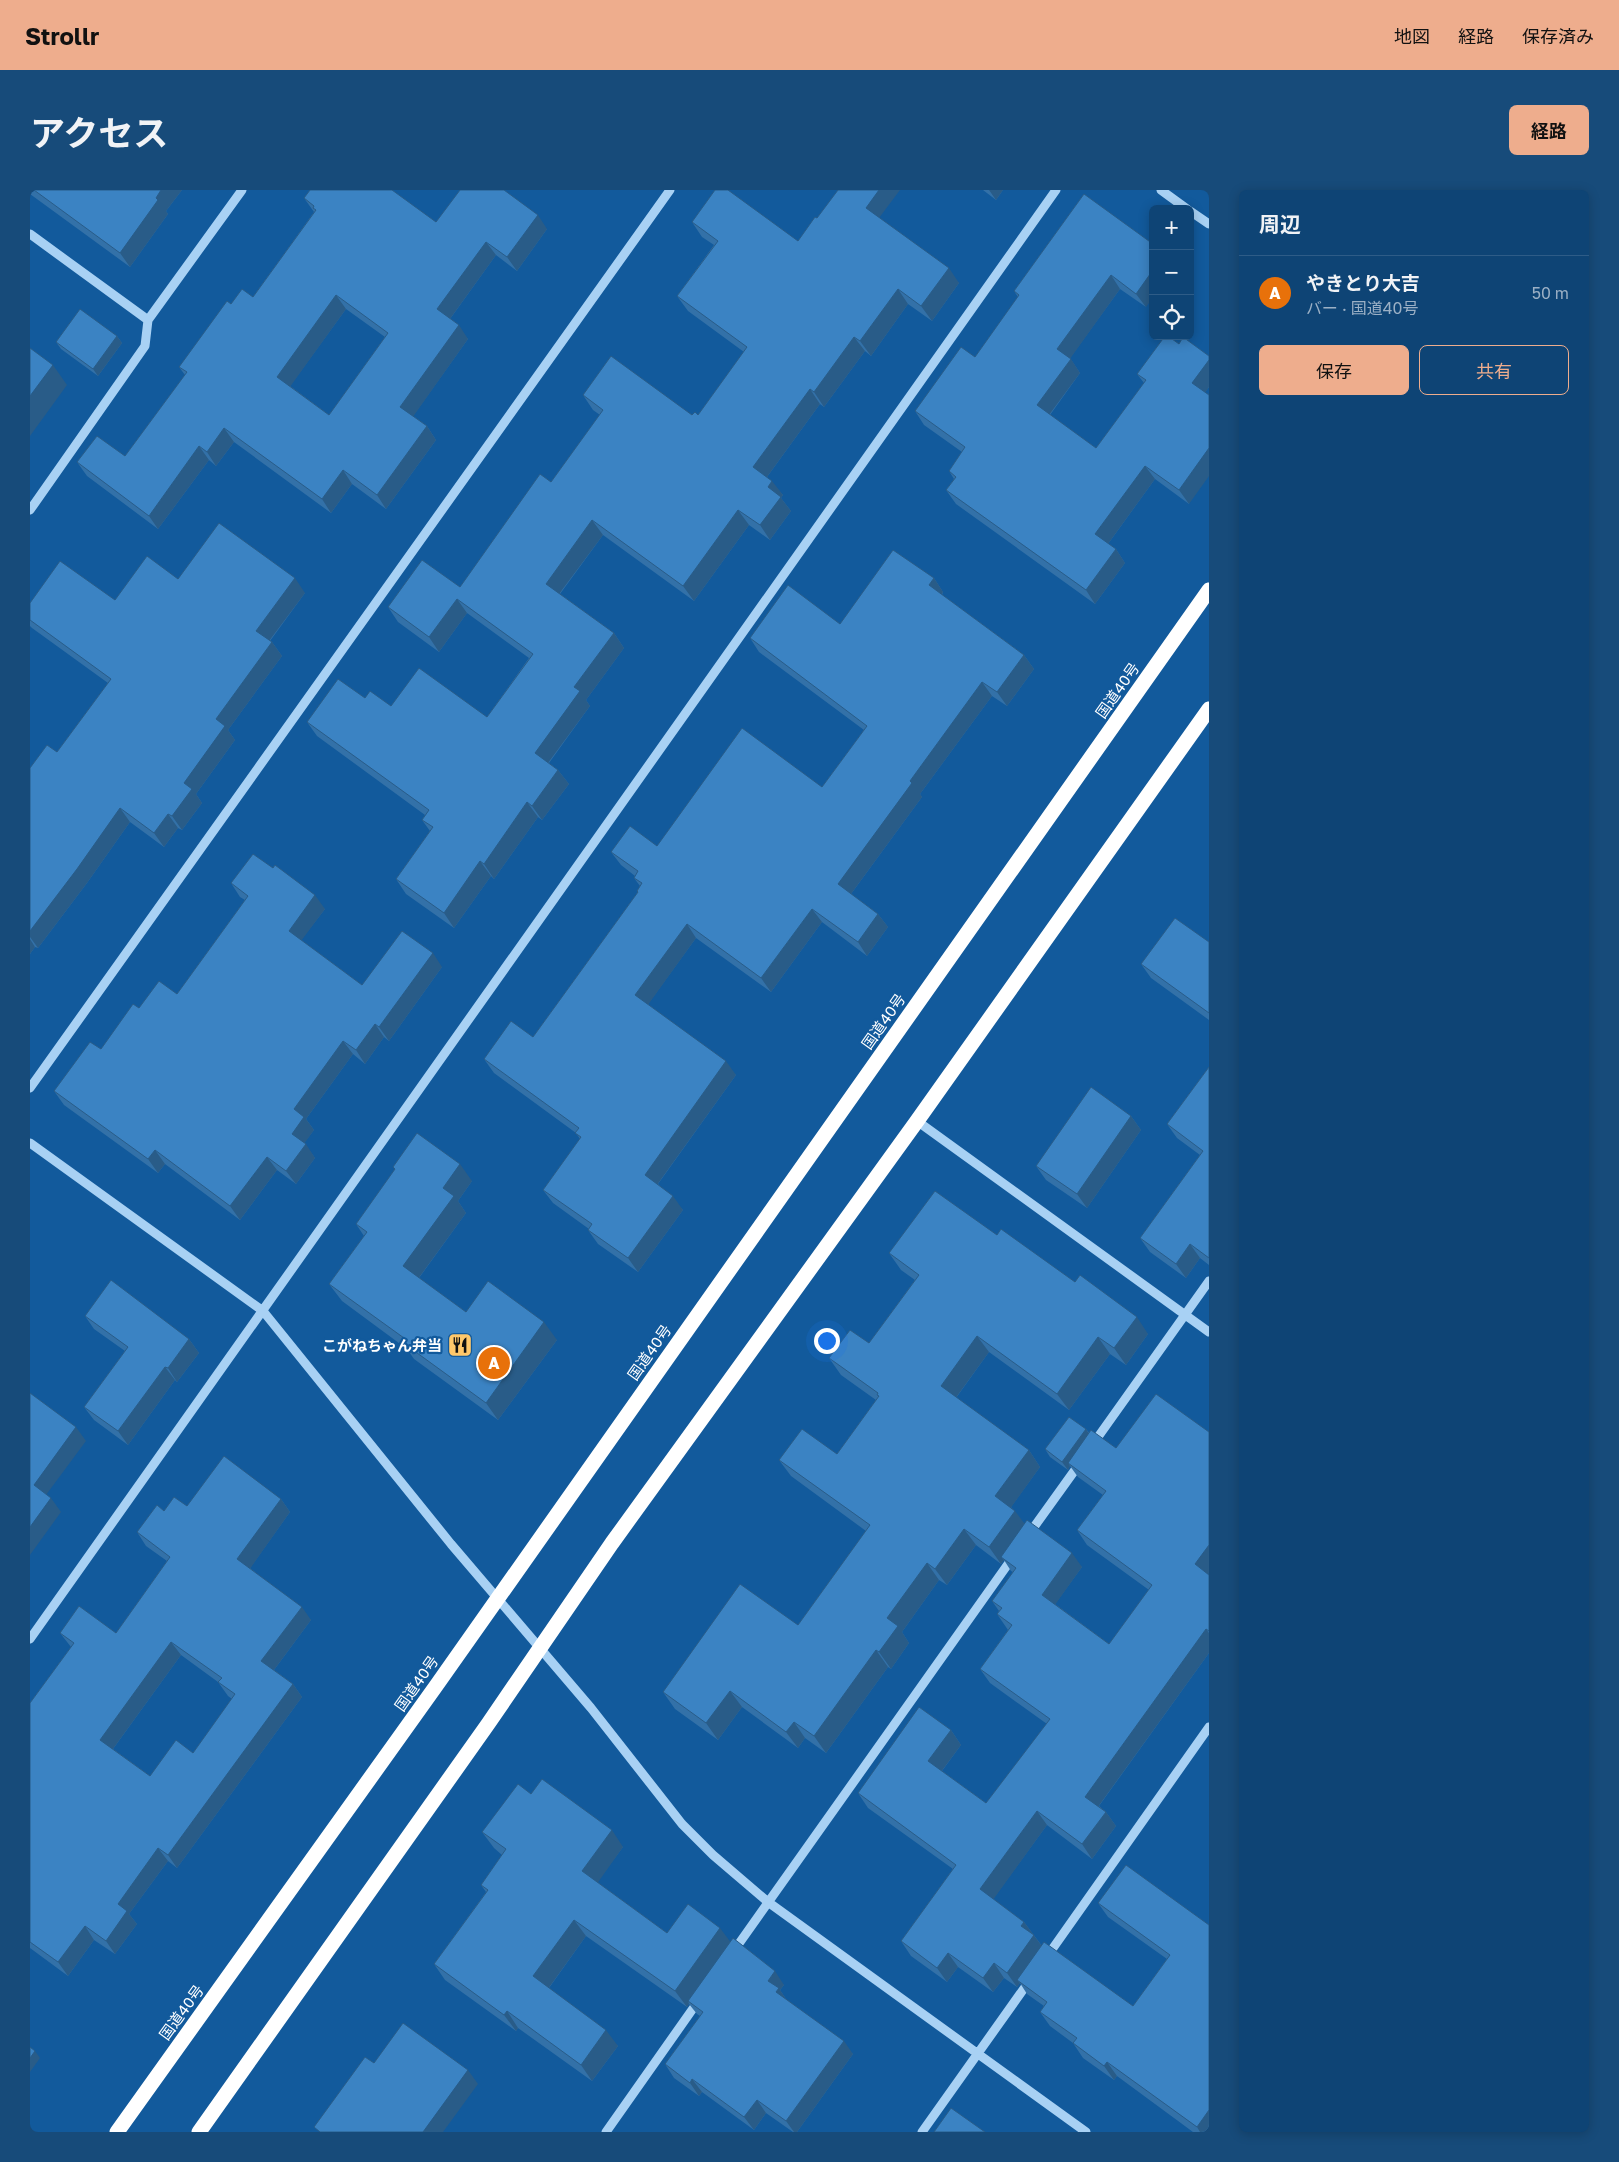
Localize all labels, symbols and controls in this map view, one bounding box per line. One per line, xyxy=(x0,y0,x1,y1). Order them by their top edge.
text: Strollr xyxy=(25,21,99,50)
text: 地図 xyxy=(1394,25,1430,47)
text: 経路 xyxy=(1458,25,1494,47)
text: 保存済み xyxy=(1522,25,1594,47)
button: 経路 xyxy=(1509,105,1589,155)
text: アクセス xyxy=(30,112,168,154)
map controls xyxy=(1149,205,1194,340)
button: + xyxy=(1149,205,1194,250)
text: 周辺 xyxy=(1259,211,1301,237)
button: − xyxy=(1149,250,1194,295)
text: やきとり大吉 xyxy=(1306,271,1420,294)
text: A xyxy=(1269,283,1281,303)
text: 50 m xyxy=(1532,283,1569,303)
button: locate xyxy=(1149,295,1194,340)
text: バー · 国道40号 xyxy=(1306,298,1418,318)
button: 保存 xyxy=(1259,345,1409,395)
button: 共有 xyxy=(1419,345,1569,395)
street label: 国道40号 xyxy=(1091,659,1143,721)
street label: 国道40号 xyxy=(857,990,909,1052)
street label: 国道40号 xyxy=(623,1321,675,1383)
your location xyxy=(814,1328,840,1354)
restaurant icon: こがねちゃん弁当 xyxy=(447,1332,473,1358)
place label: こがねちゃん弁当 xyxy=(322,1336,442,1354)
pin: A xyxy=(478,1344,510,1382)
street label: 国道40号 xyxy=(390,1652,442,1714)
street label: 国道40号 xyxy=(155,1981,207,2043)

